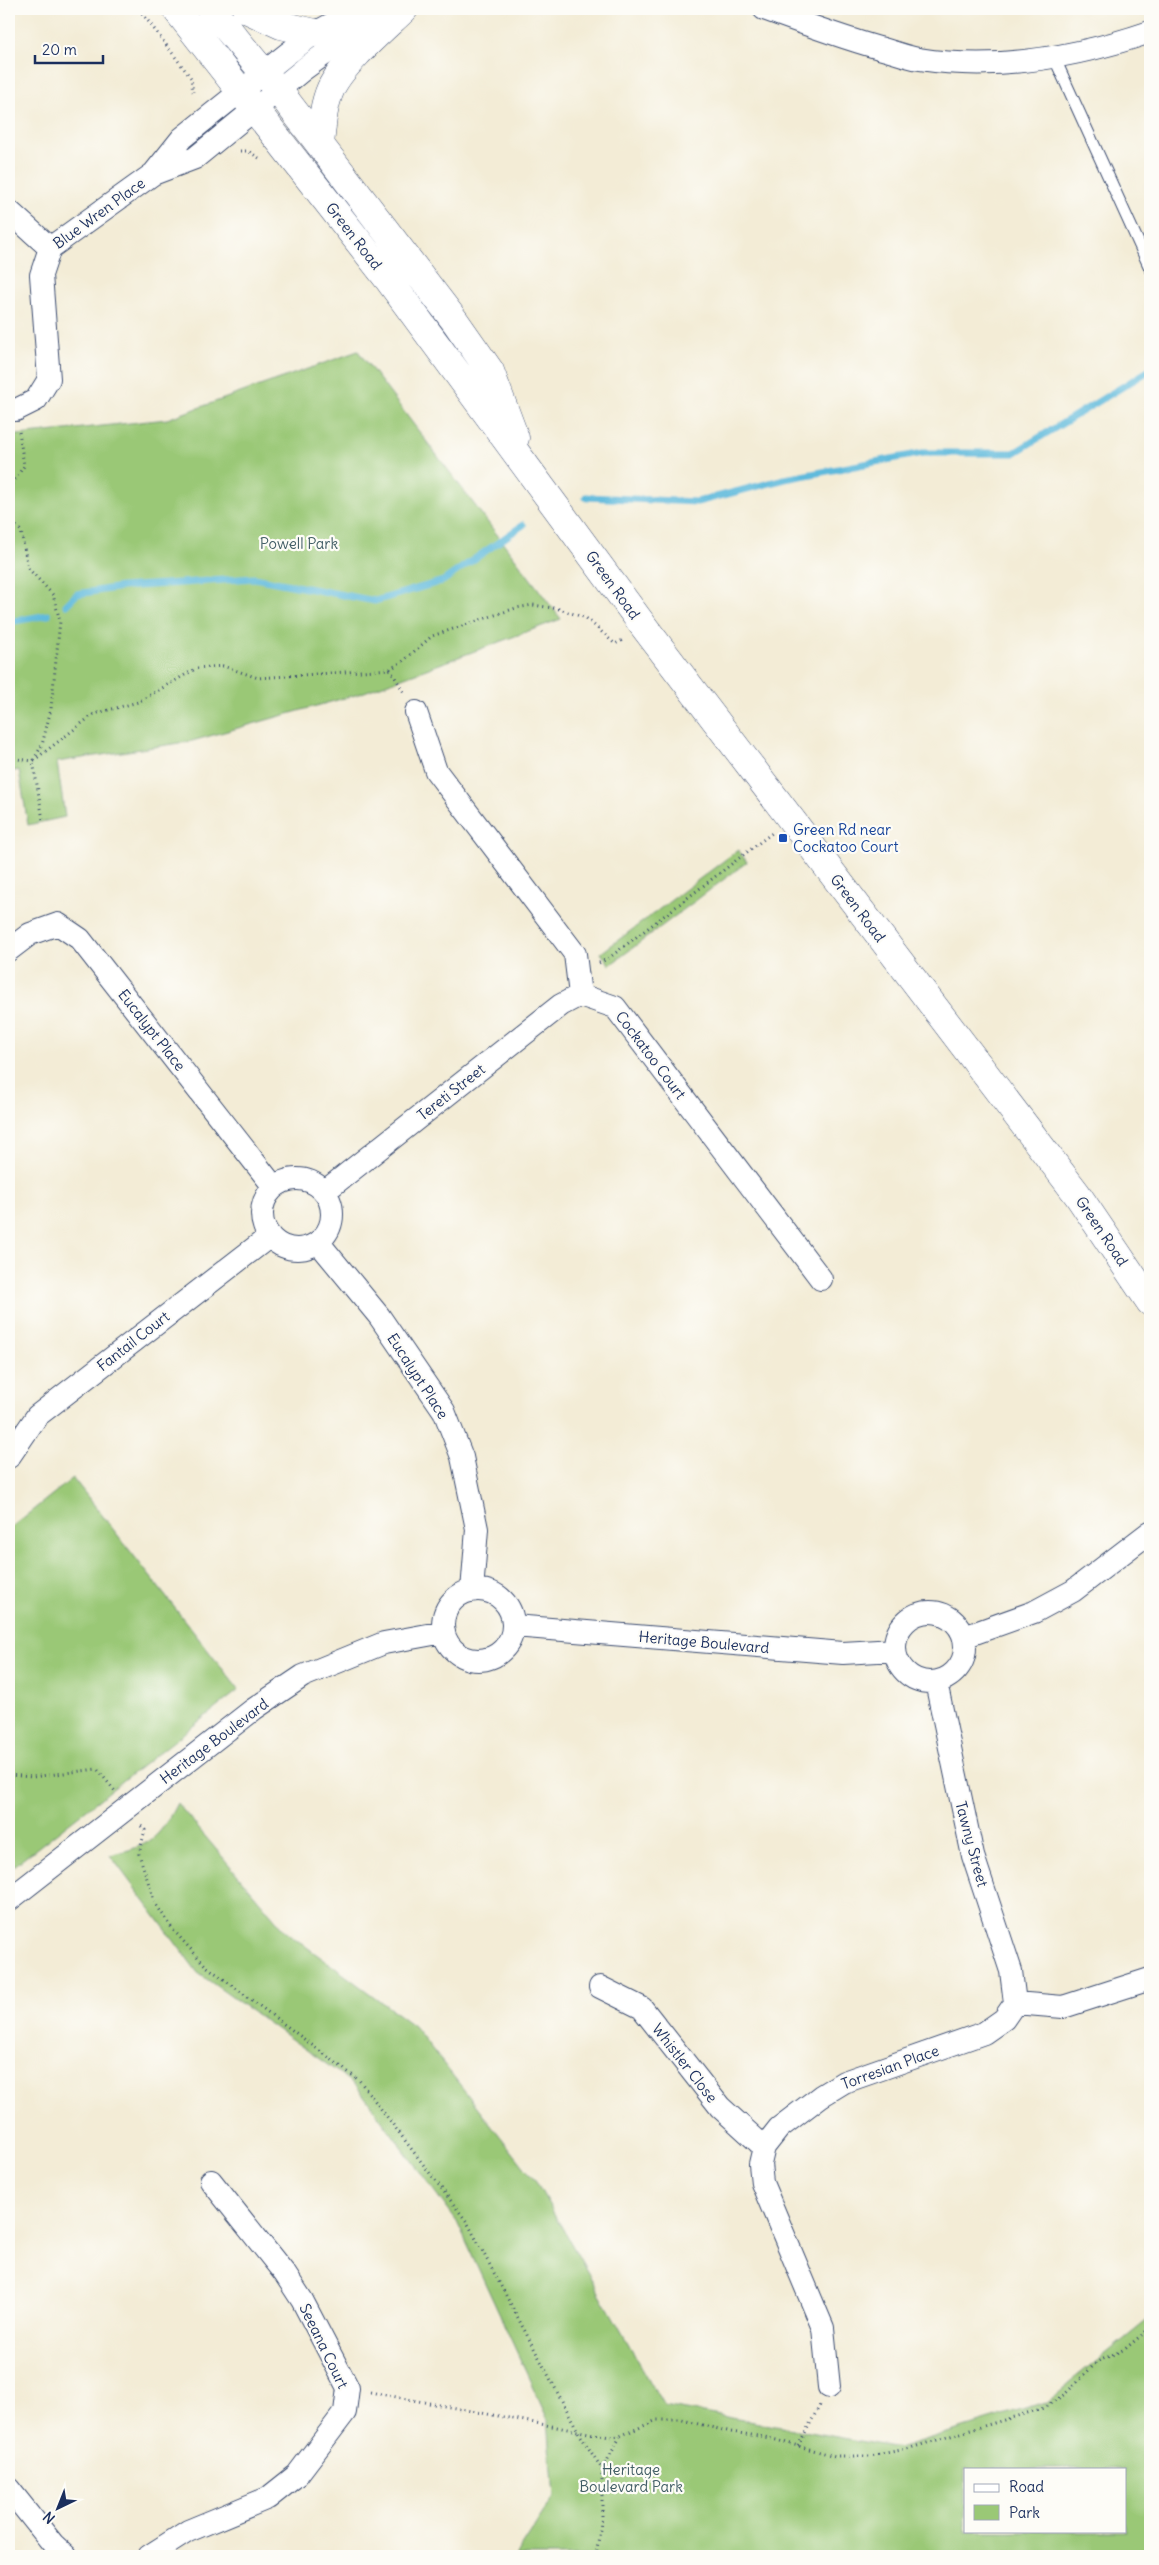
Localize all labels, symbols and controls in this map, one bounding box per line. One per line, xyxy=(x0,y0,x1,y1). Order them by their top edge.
scale bar xyxy=(35,32,102,64)
text: 20 m xyxy=(42,40,77,59)
street label: Blue Wren Place xyxy=(49,173,149,253)
street label: Green Road xyxy=(322,199,386,274)
park label: Powell Park xyxy=(260,534,338,553)
street label: Green Road xyxy=(582,547,644,623)
place label: Green Rd near Cockatoo Court xyxy=(793,820,898,856)
marker: Green Rd near Cockatoo Court xyxy=(777,832,789,844)
street label: Green Road xyxy=(826,870,890,946)
street label: Eucalypt Place xyxy=(114,985,190,1075)
street label: Cockatoo Court xyxy=(612,1007,690,1103)
street label: Tereti Street xyxy=(413,1060,489,1124)
street label: Green Road xyxy=(1072,1192,1132,1270)
street label: Fantail Court xyxy=(93,1307,173,1375)
street label: Eucalypt Place xyxy=(383,1329,453,1423)
street label: Heritage Boulevard xyxy=(638,1627,770,1657)
street label: Heritage Boulevard xyxy=(156,1694,272,1788)
street label: Tawny Street xyxy=(951,1799,993,1889)
street label: Whistler Close xyxy=(648,2020,722,2106)
street label: Torresian Place xyxy=(839,2041,941,2093)
street label: Seeana Court xyxy=(295,2300,353,2392)
park label: Heritage Boulevard Park xyxy=(579,2460,683,2496)
legend xyxy=(964,2468,1126,2532)
text: Road xyxy=(1009,2477,1044,2496)
north arrow xyxy=(32,2482,82,2532)
text: Park xyxy=(1009,2503,1040,2522)
text: N xyxy=(39,2508,59,2527)

